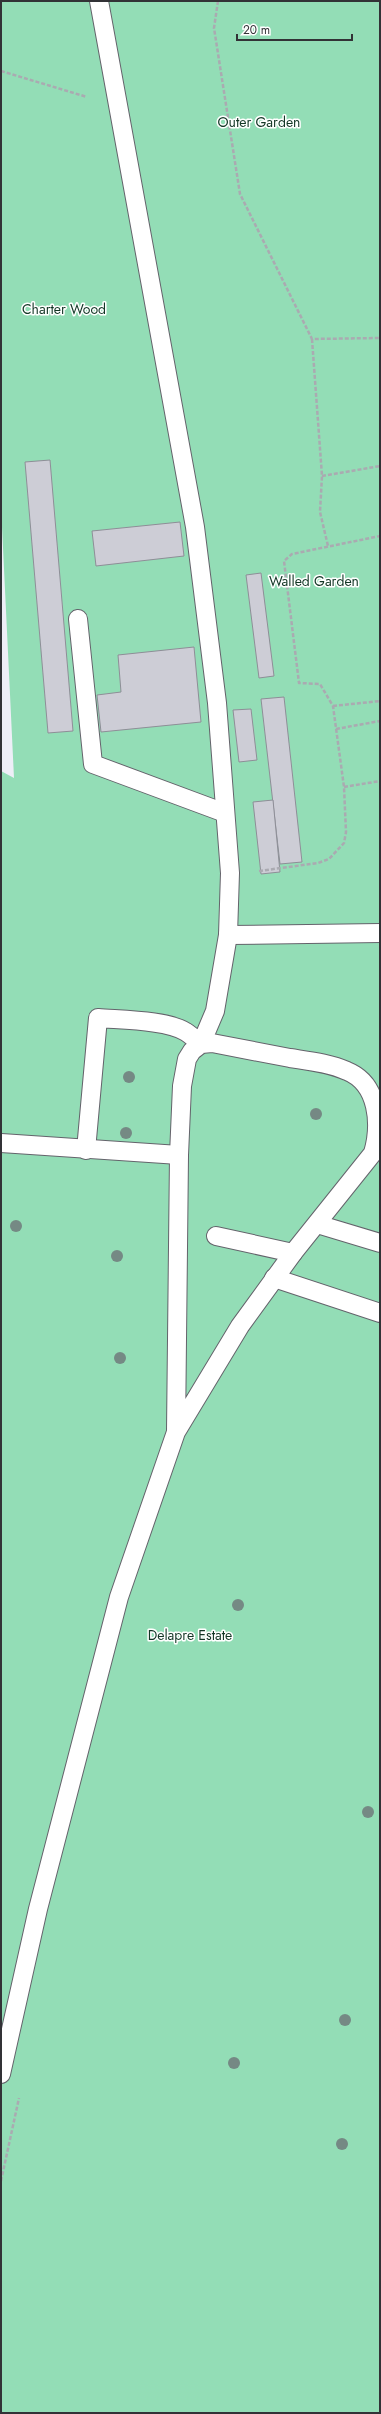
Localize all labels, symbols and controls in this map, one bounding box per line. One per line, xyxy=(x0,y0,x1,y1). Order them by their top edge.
scale bar xyxy=(237,16,352,42)
text: 20 m xyxy=(243,21,270,39)
park label: Outer Garden xyxy=(218,112,300,132)
park label: Charter Wood xyxy=(22,299,106,319)
park label: Walled Garden xyxy=(269,571,359,591)
park label: Delapre Estate xyxy=(148,1625,232,1645)

